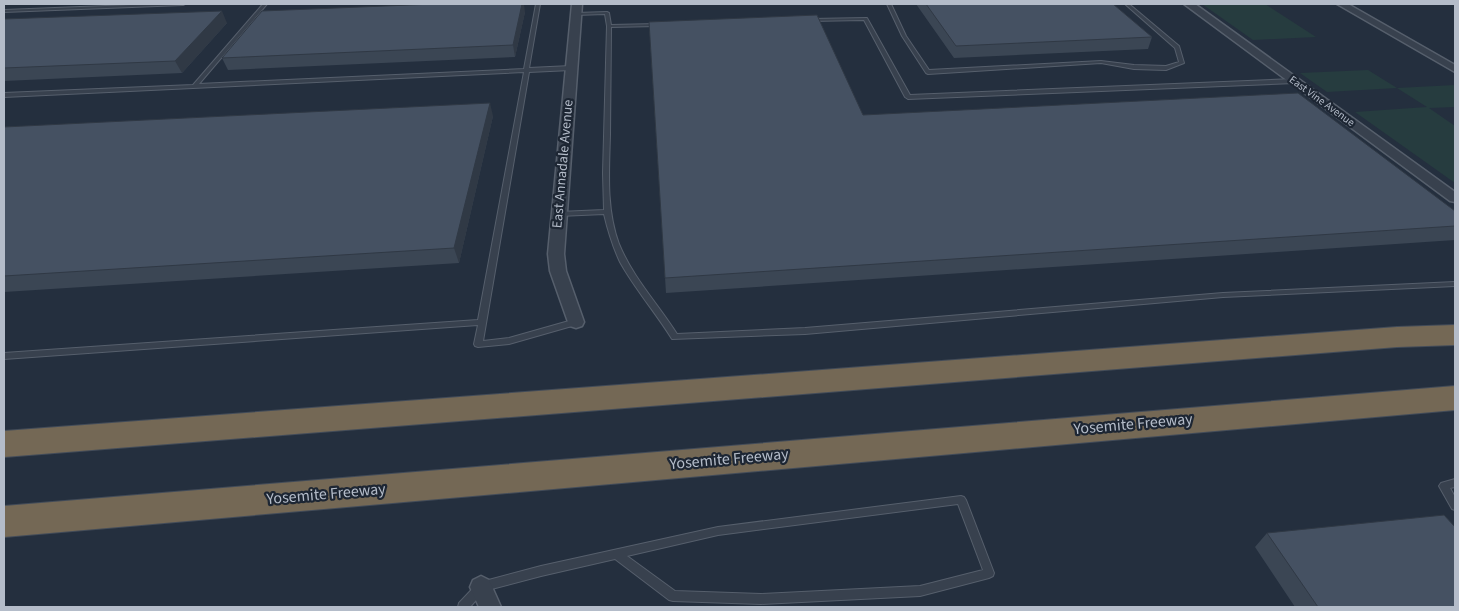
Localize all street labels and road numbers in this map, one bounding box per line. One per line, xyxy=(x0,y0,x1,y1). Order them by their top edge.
street label: East Vine Avenue xyxy=(1286,72,1358,130)
street label: East Annadale Avenue xyxy=(547,99,579,229)
street label: Yosemite Freeway xyxy=(1071,408,1194,440)
street label: Yosemite Freeway xyxy=(667,443,790,475)
street label: Yosemite Freeway xyxy=(264,478,387,510)

